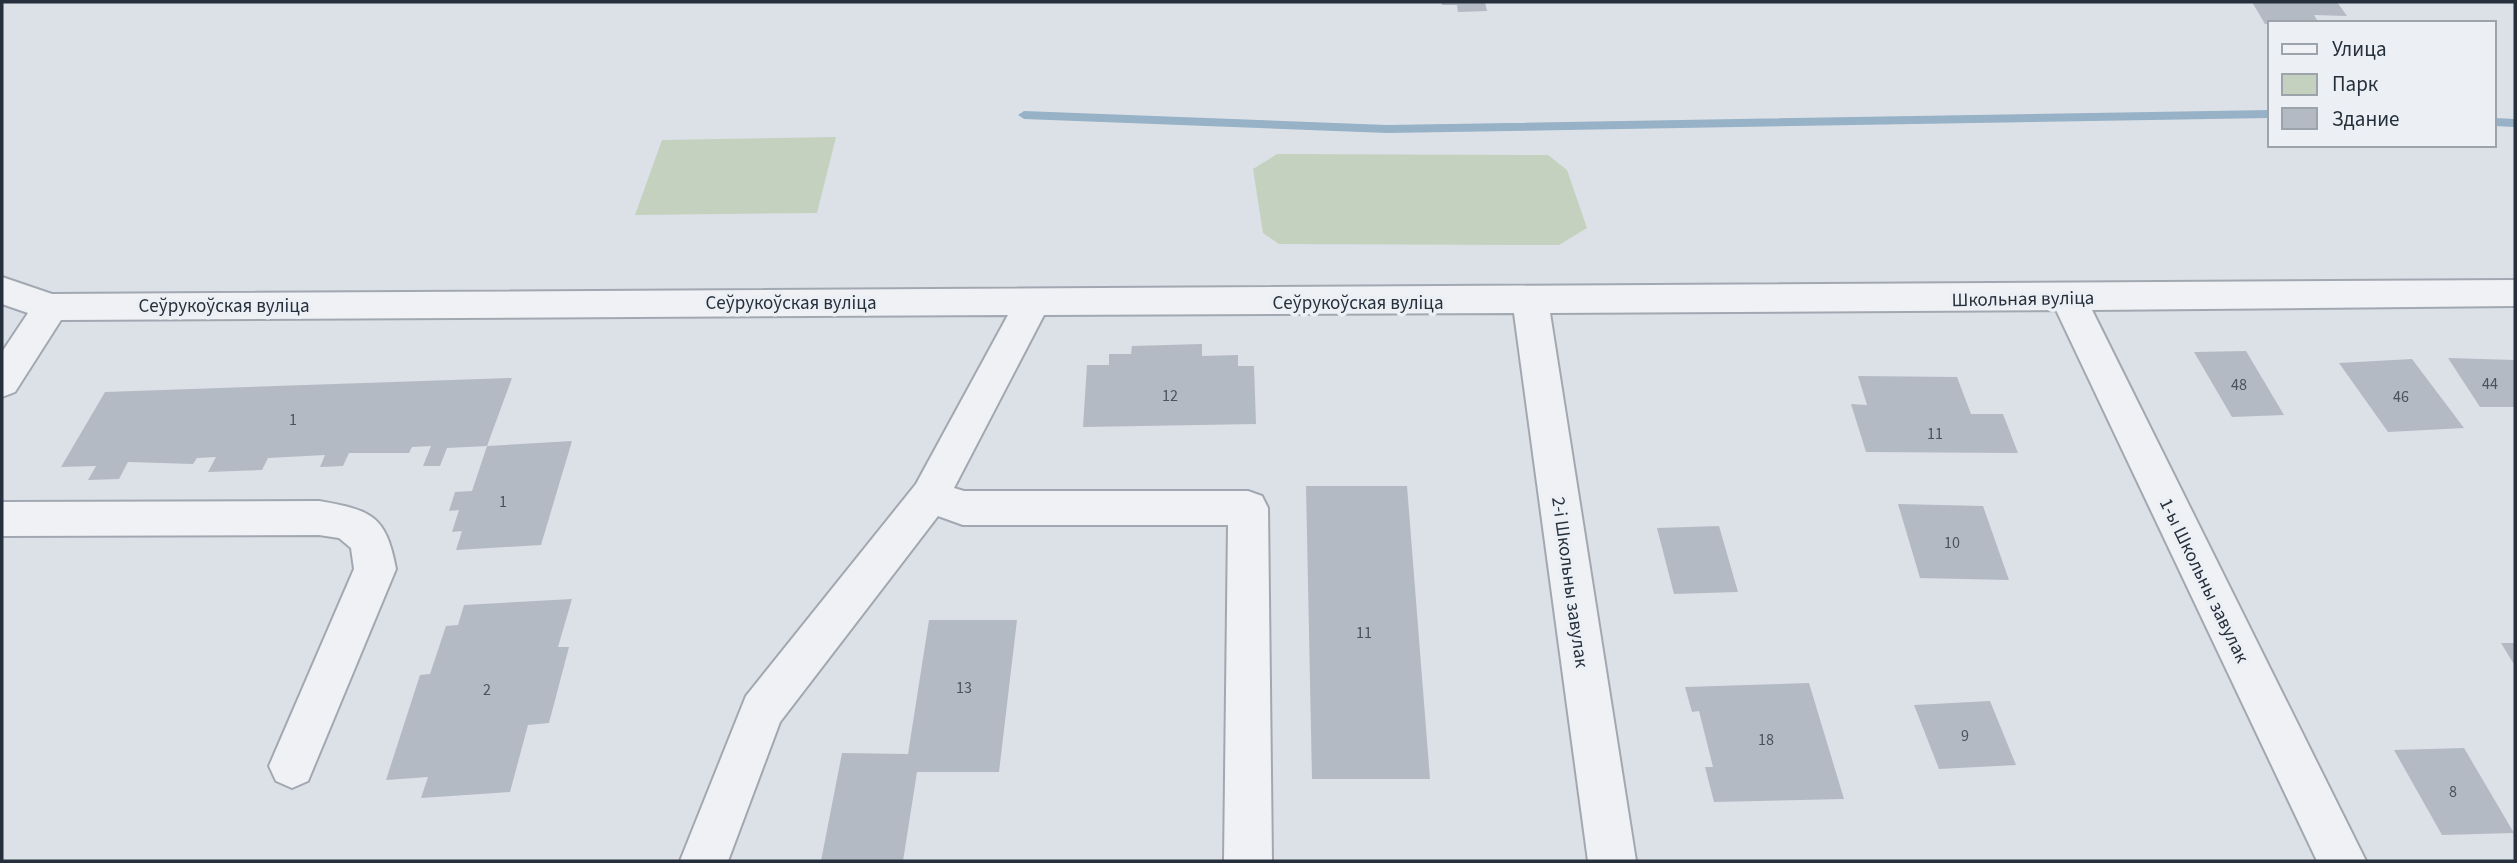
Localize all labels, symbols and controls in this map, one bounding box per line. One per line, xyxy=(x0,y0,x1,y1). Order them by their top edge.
legend xyxy=(2268,21,2496,147)
text: Улица xyxy=(2332,34,2387,64)
text: Парк xyxy=(2332,69,2379,99)
text: Здание xyxy=(2332,104,2400,134)
street label: Школьная вуліца xyxy=(1951,285,2095,314)
street label: Сеўрукоўская вуліца xyxy=(705,290,877,317)
street label: Сеўрукоўская вуліца xyxy=(1272,290,1444,317)
street label: Сеўрукоўская вуліца xyxy=(138,293,310,320)
house number: 44 xyxy=(2482,373,2498,395)
house number: 48 xyxy=(2231,374,2247,396)
house number: 12 xyxy=(1162,385,1178,407)
house number: 46 xyxy=(2393,386,2409,408)
house number: 1 xyxy=(289,409,297,431)
house number: 11 xyxy=(1927,423,1943,445)
house number: 1 xyxy=(499,491,507,513)
street label: 1-ы Школьны завулак xyxy=(2152,494,2256,668)
street label: 2-і Школьны завулак xyxy=(1544,495,1595,670)
house number: 10 xyxy=(1944,532,1960,554)
house number: 11 xyxy=(1356,622,1372,644)
house number: 13 xyxy=(956,677,972,699)
house number: 2 xyxy=(483,679,491,701)
house number: 9 xyxy=(1961,725,1969,747)
house number: 18 xyxy=(1758,729,1774,751)
house number: 8 xyxy=(2449,781,2457,803)

